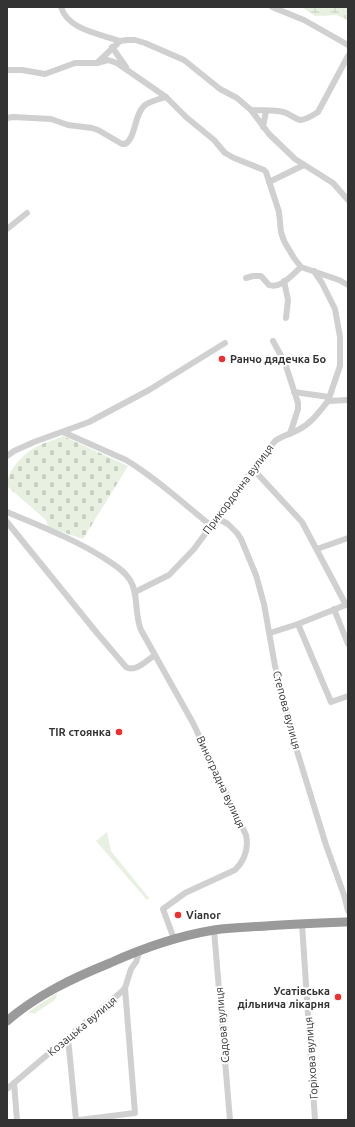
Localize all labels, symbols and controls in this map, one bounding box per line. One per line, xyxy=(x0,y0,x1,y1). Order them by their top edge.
place label: Ранчо дядечка Бо xyxy=(230,353,327,365)
marker: Ранчо дядечка Бо xyxy=(217,354,227,364)
street label: Прикордонна вулиця xyxy=(200,442,276,536)
street label: Степова вулиця xyxy=(271,669,303,751)
place label: TIR стоянка xyxy=(49,726,111,738)
marker: TIR стоянка xyxy=(114,727,124,737)
street label: Виноградна вулиця xyxy=(194,734,248,830)
place label: Vianor xyxy=(186,909,221,921)
marker: Vianor xyxy=(173,910,183,920)
place label: Усатівська дільнича лікарня xyxy=(238,985,330,1010)
street label: Садова вулиця xyxy=(213,987,231,1063)
marker: Усатівська дільнича лікарня xyxy=(333,992,343,1002)
street label: Козацька вулиця xyxy=(45,994,119,1058)
street label: Горіхова вулиця xyxy=(302,1016,320,1100)

